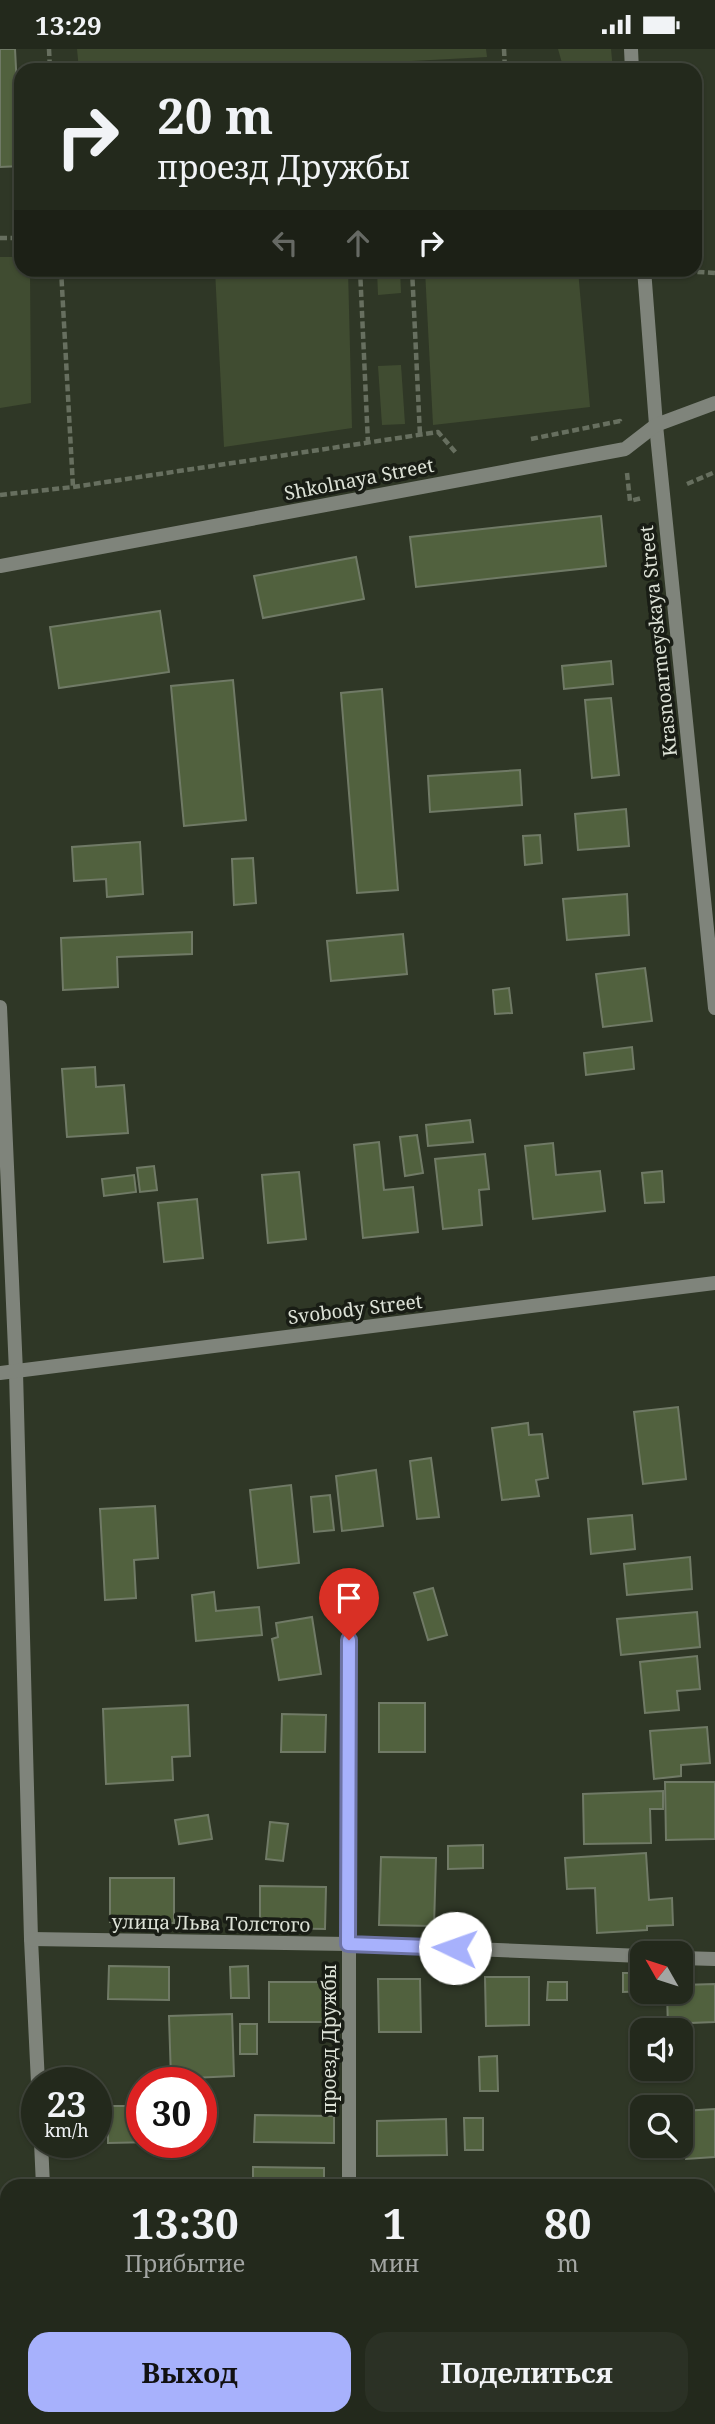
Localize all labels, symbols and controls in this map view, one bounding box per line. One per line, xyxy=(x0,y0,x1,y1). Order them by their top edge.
text: 13:29 xyxy=(35,7,102,43)
text: 20 m xyxy=(157,82,273,148)
icon: right xyxy=(42,91,133,182)
text: проезд Дружбы xyxy=(157,145,410,188)
icon: left xyxy=(266,224,304,262)
icon: ahead xyxy=(339,224,377,262)
icon: right xyxy=(412,224,450,262)
street label: Shkolnaya Street xyxy=(282,452,436,506)
street label: Krasnoarmeyskaya Street xyxy=(633,524,683,758)
street label: Svobody Street xyxy=(286,1288,424,1330)
pin xyxy=(319,1568,379,1640)
icon: arrive xyxy=(330,1579,368,1617)
street label: улица Льва Толстого xyxy=(111,1908,311,1938)
position arrow xyxy=(418,1911,492,1985)
north arrow xyxy=(630,1941,693,2004)
map controls xyxy=(630,1941,693,2158)
street label: проезд Дружбы xyxy=(316,1964,342,2114)
button: sound xyxy=(630,2018,693,2081)
speed limit sign: 30 xyxy=(126,2067,217,2158)
text: 23 xyxy=(47,2080,86,2127)
button: search xyxy=(630,2095,693,2158)
text: km/h xyxy=(44,2118,89,2142)
text: 13:30 xyxy=(131,2194,239,2251)
text: 1 xyxy=(383,2194,406,2251)
text: 80 xyxy=(544,2194,591,2251)
text: Прибытие xyxy=(125,2247,245,2279)
text: мин xyxy=(370,2247,420,2279)
text: m xyxy=(557,2247,579,2279)
button: Выход xyxy=(28,2332,351,2412)
button: Поделиться xyxy=(365,2332,688,2412)

